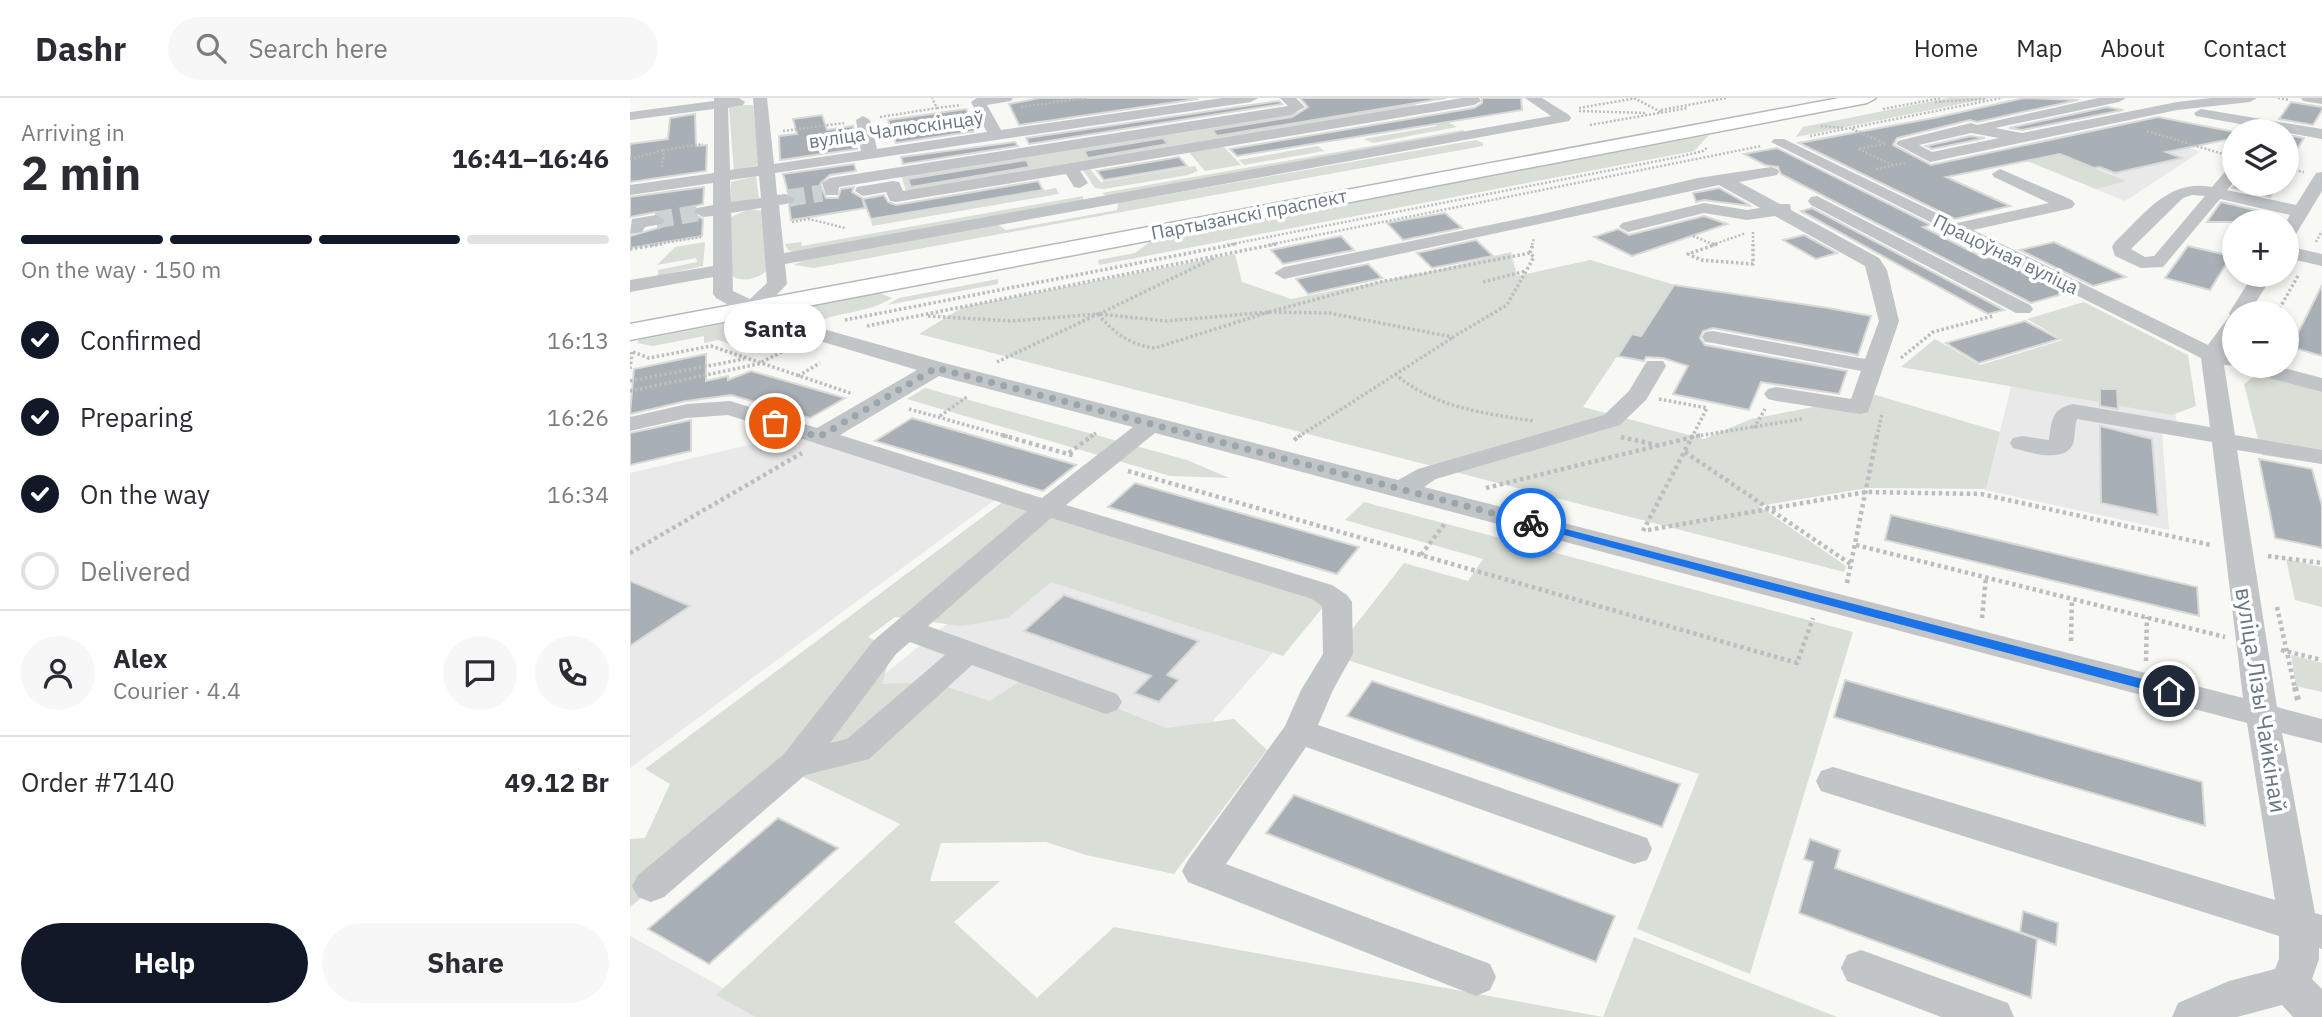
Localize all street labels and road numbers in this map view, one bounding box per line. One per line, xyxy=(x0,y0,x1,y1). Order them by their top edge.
street label: вуліца Чалюскінцаў xyxy=(807,105,985,153)
street label: Партызанскі праспект xyxy=(1149,183,1349,245)
street label: Працоўная вуліца xyxy=(1930,208,2082,300)
street label: вуліца Лізы Чайкінай xyxy=(2229,585,2295,815)

